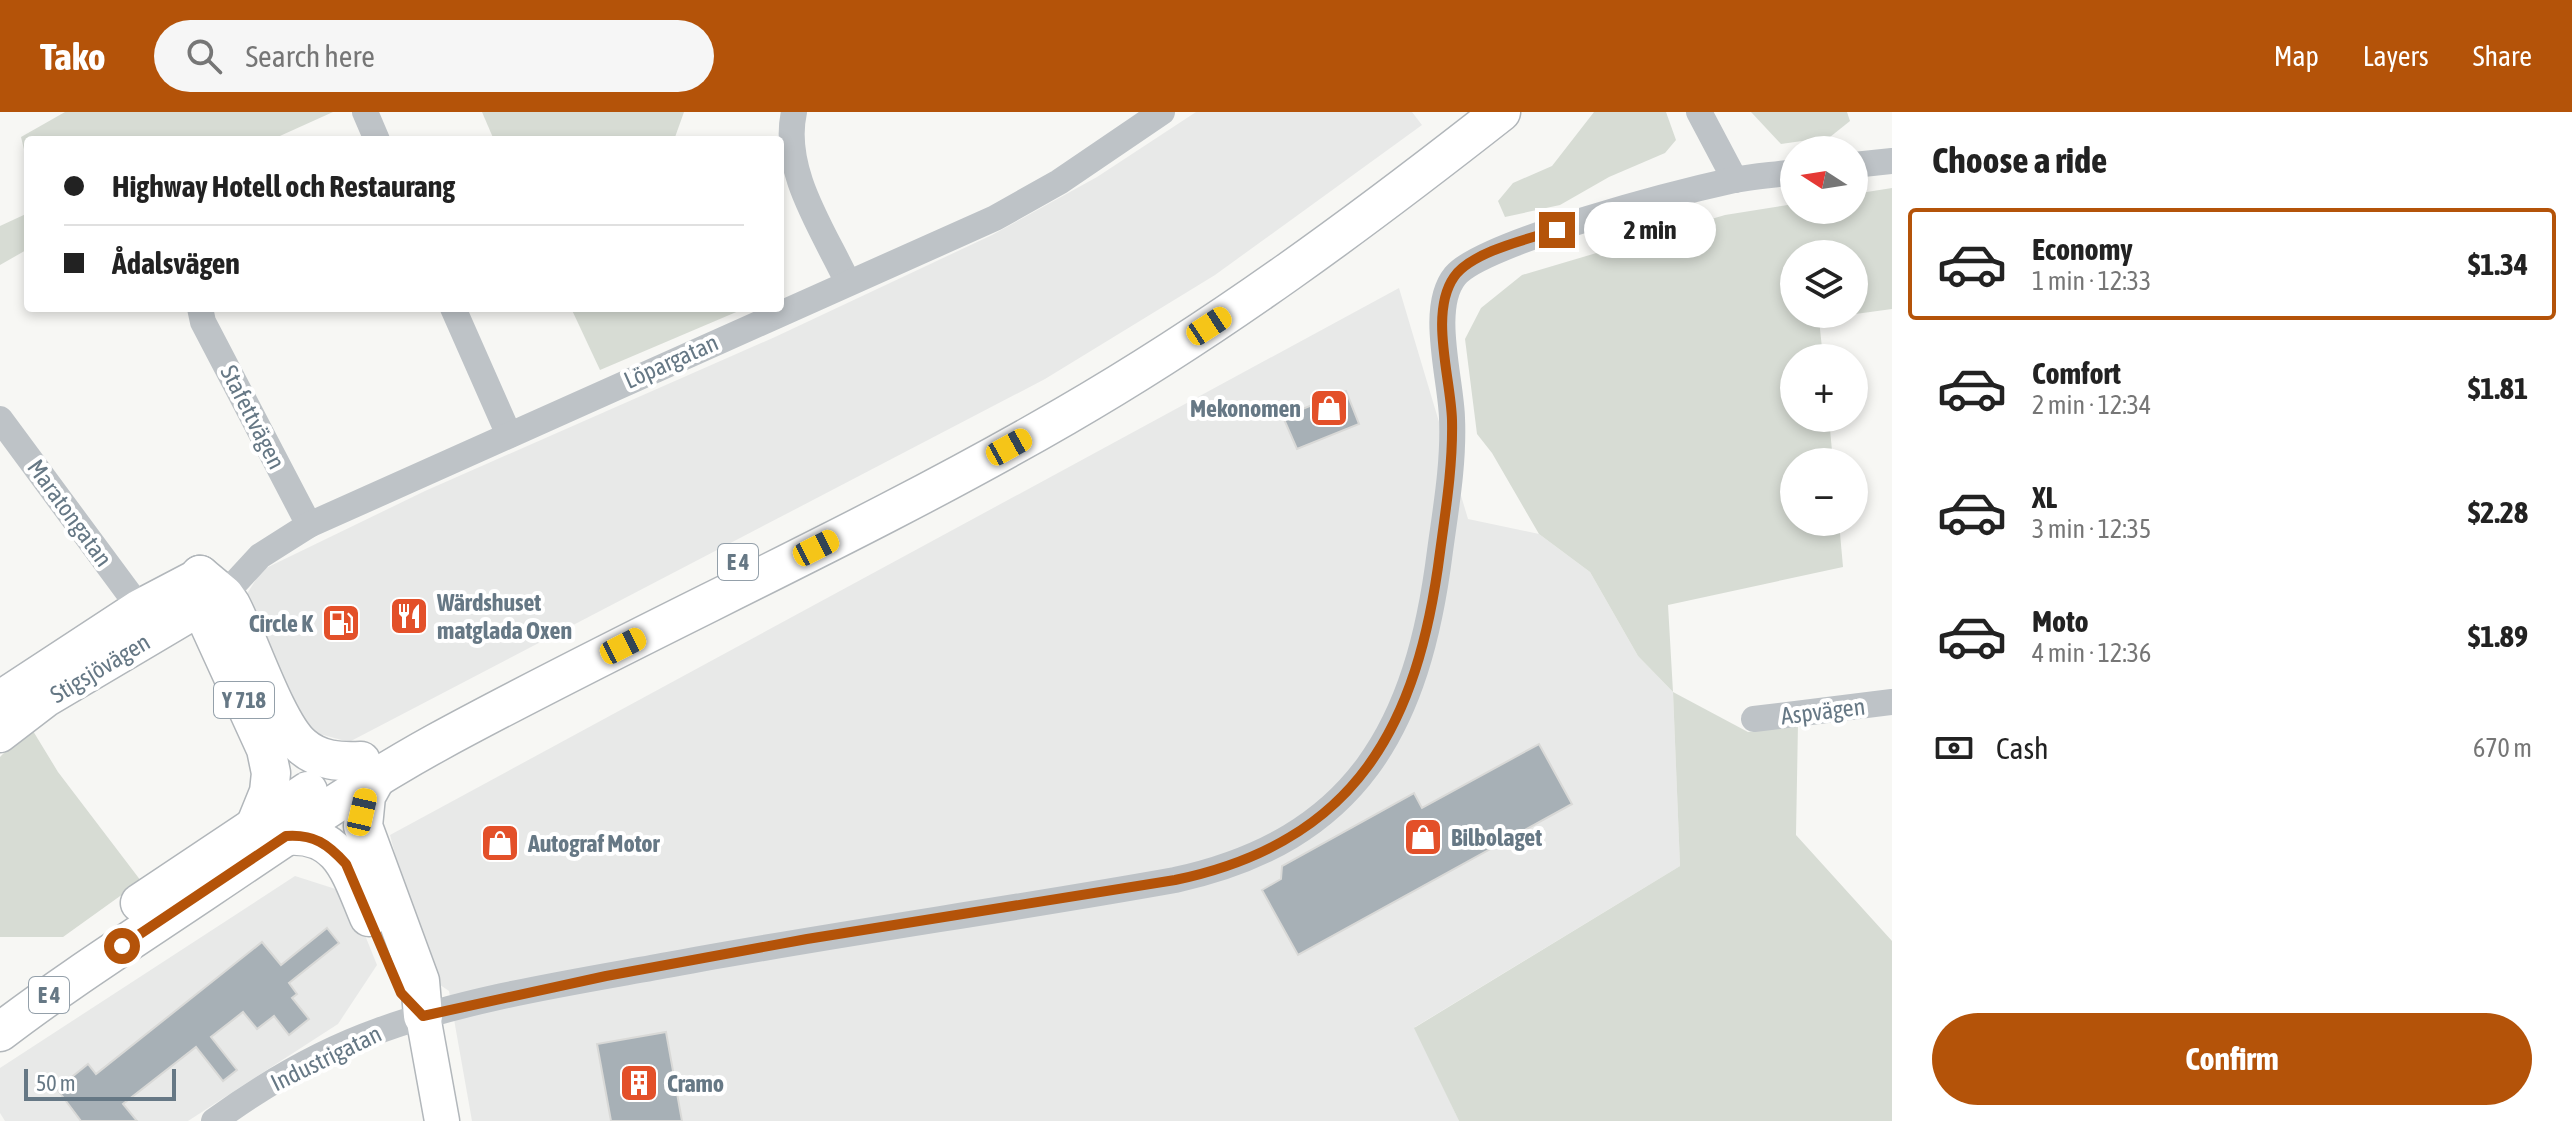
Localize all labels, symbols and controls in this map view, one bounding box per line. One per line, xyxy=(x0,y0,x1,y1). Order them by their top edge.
search box xyxy=(154,20,714,92)
icon: search xyxy=(182,34,226,78)
text: Tako xyxy=(40,35,106,78)
text: Search here xyxy=(246,39,375,73)
text: Map xyxy=(2274,40,2319,72)
text: Layers xyxy=(2363,40,2429,72)
text: Share xyxy=(2473,40,2532,72)
north arrow xyxy=(1780,136,1868,224)
map controls xyxy=(1780,136,1868,536)
text: Choose a ride xyxy=(1932,139,2107,181)
text: Highway Hotell och Restaurang xyxy=(112,169,455,203)
callout: 2 min xyxy=(1585,202,1717,258)
route end xyxy=(1539,212,1575,248)
text: 2 min xyxy=(1623,215,1677,245)
icon: car xyxy=(1936,228,2008,300)
text: Economy xyxy=(2032,232,2133,266)
button: layers xyxy=(1780,240,1868,328)
text: Ådalsvägen xyxy=(112,246,240,280)
text: $1.34 xyxy=(2468,247,2528,281)
text: 1 min · 12:33 xyxy=(2032,266,2151,296)
car xyxy=(1182,303,1236,349)
street label: Löpargatan xyxy=(620,328,722,394)
button: + xyxy=(1780,344,1868,432)
icon: car xyxy=(1936,352,2008,424)
text: Comfort xyxy=(2032,356,2121,390)
street label: Stafettvägen xyxy=(215,361,291,473)
text: $1.81 xyxy=(2468,371,2528,405)
shop icon: Mekonomen xyxy=(1308,387,1350,429)
text: 2 min · 12:34 xyxy=(2032,390,2151,420)
place label: Mekonomen xyxy=(1190,395,1301,422)
car xyxy=(982,425,1036,469)
button: − xyxy=(1780,448,1868,536)
street label: Maratongatan xyxy=(22,454,118,572)
icon: car xyxy=(1936,476,2008,548)
text: XL xyxy=(2032,480,2057,514)
text: $2.28 xyxy=(2468,495,2528,529)
text: 3 min · 12:35 xyxy=(2032,514,2151,544)
car xyxy=(789,526,843,570)
road number: E 4 xyxy=(718,544,758,580)
place label: Wärdshuset matglada Oxen xyxy=(436,589,572,644)
restaurant icon: Wärdshuset matglada Oxen xyxy=(388,595,430,637)
icon: car xyxy=(1936,600,2008,672)
fuel station icon: Circle K xyxy=(320,602,362,644)
text: Moto xyxy=(2032,604,2089,638)
place label: Circle K xyxy=(249,610,313,637)
text: $1.89 xyxy=(2468,619,2528,653)
car xyxy=(596,624,650,668)
street label: Stigsjövägen xyxy=(45,628,155,708)
text: 4 min · 12:36 xyxy=(2032,638,2151,668)
road number: Y 718 xyxy=(214,682,274,718)
street label: Aspvägen xyxy=(1779,692,1867,730)
icon: cash xyxy=(1932,726,1976,770)
text: Cash xyxy=(1996,731,2049,765)
text: 670 m xyxy=(2473,733,2532,763)
car xyxy=(345,786,379,838)
shop icon: Bilbolaget xyxy=(1402,816,1444,858)
shop icon: Autograf Motor xyxy=(479,822,521,864)
place label: Bilbolaget xyxy=(1451,824,1542,851)
place label: Autograf Motor xyxy=(527,830,661,857)
route start xyxy=(104,928,140,964)
road number: E 4 xyxy=(29,977,69,1013)
button: Confirm xyxy=(1932,1013,2532,1105)
street label: Industrigatan xyxy=(266,1020,386,1096)
building icon: Cramo xyxy=(618,1062,660,1104)
scale bar xyxy=(24,1065,176,1101)
text: 50 m xyxy=(36,1070,76,1096)
place label: Cramo xyxy=(667,1070,724,1097)

